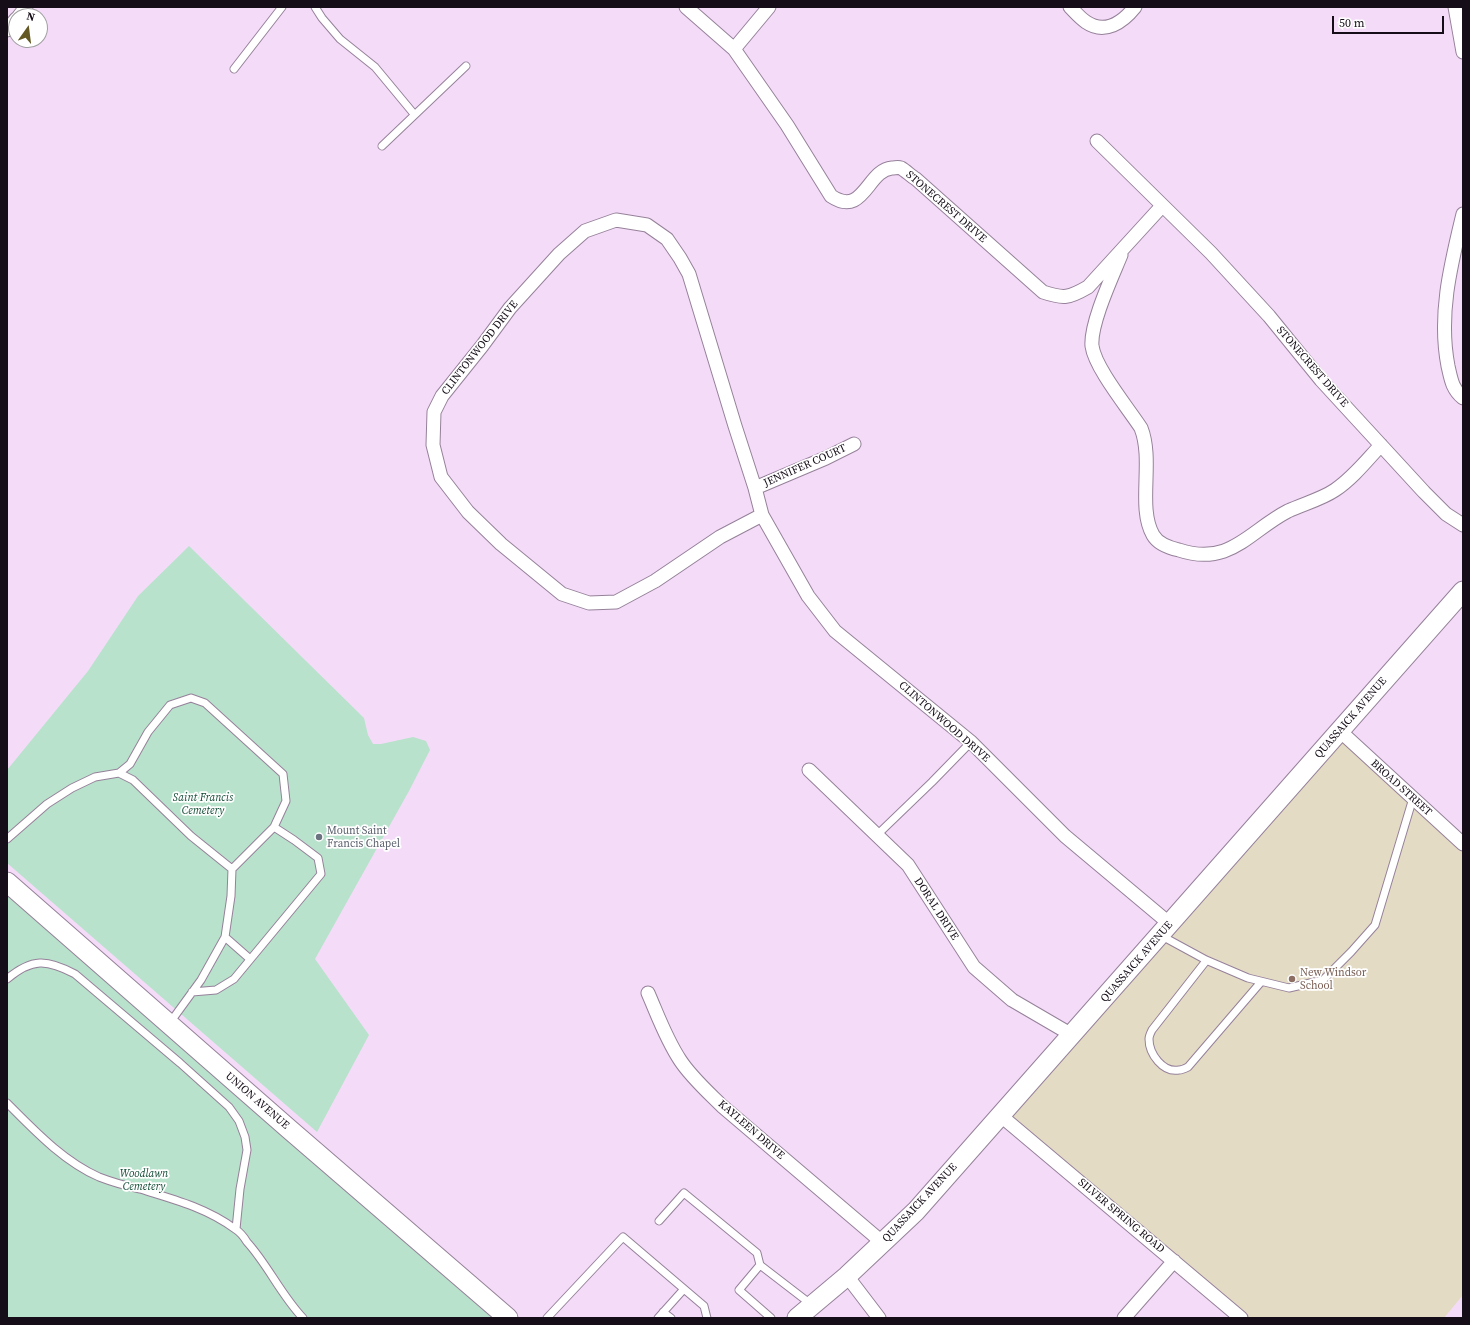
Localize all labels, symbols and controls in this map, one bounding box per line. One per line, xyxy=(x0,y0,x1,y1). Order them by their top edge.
north arrow xyxy=(8,8,48,48)
scale bar xyxy=(1334,8,1446,34)
text: N xyxy=(25,9,36,25)
text: 50 m xyxy=(1339,15,1365,31)
street label: STONECREST DRIVE xyxy=(903,168,989,246)
street label: CLINTONWOOD DRIVE xyxy=(439,298,521,398)
street label: STONECREST DRIVE xyxy=(1273,324,1351,410)
street label: JENNIFER COURT xyxy=(762,442,848,490)
street label: QUASSAICK AVENUE xyxy=(1312,675,1390,761)
street label: CLINTONWOOD DRIVE xyxy=(896,679,992,765)
street label: BROAD STREET xyxy=(1368,757,1434,819)
park label: Saint Francis Cemetery xyxy=(173,791,233,817)
place label: Mount Saint Francis Chapel xyxy=(327,824,400,850)
marker: Mount Saint Francis Chapel xyxy=(314,832,324,842)
street label: DORAL DRIVE xyxy=(911,875,961,943)
street label: QUASSAICK AVENUE xyxy=(1098,919,1176,1005)
place label: New Windsor School xyxy=(1300,966,1366,992)
marker: New Windsor School xyxy=(1287,974,1297,984)
street label: UNION AVENUE xyxy=(222,1070,292,1132)
street label: KAYLEEN DRIVE xyxy=(715,1098,787,1162)
street label: QUASSAICK AVENUE xyxy=(880,1161,960,1245)
park label: Woodlawn Cemetery xyxy=(120,1167,168,1193)
street label: SILVER SPRING ROAD xyxy=(1075,1176,1167,1256)

